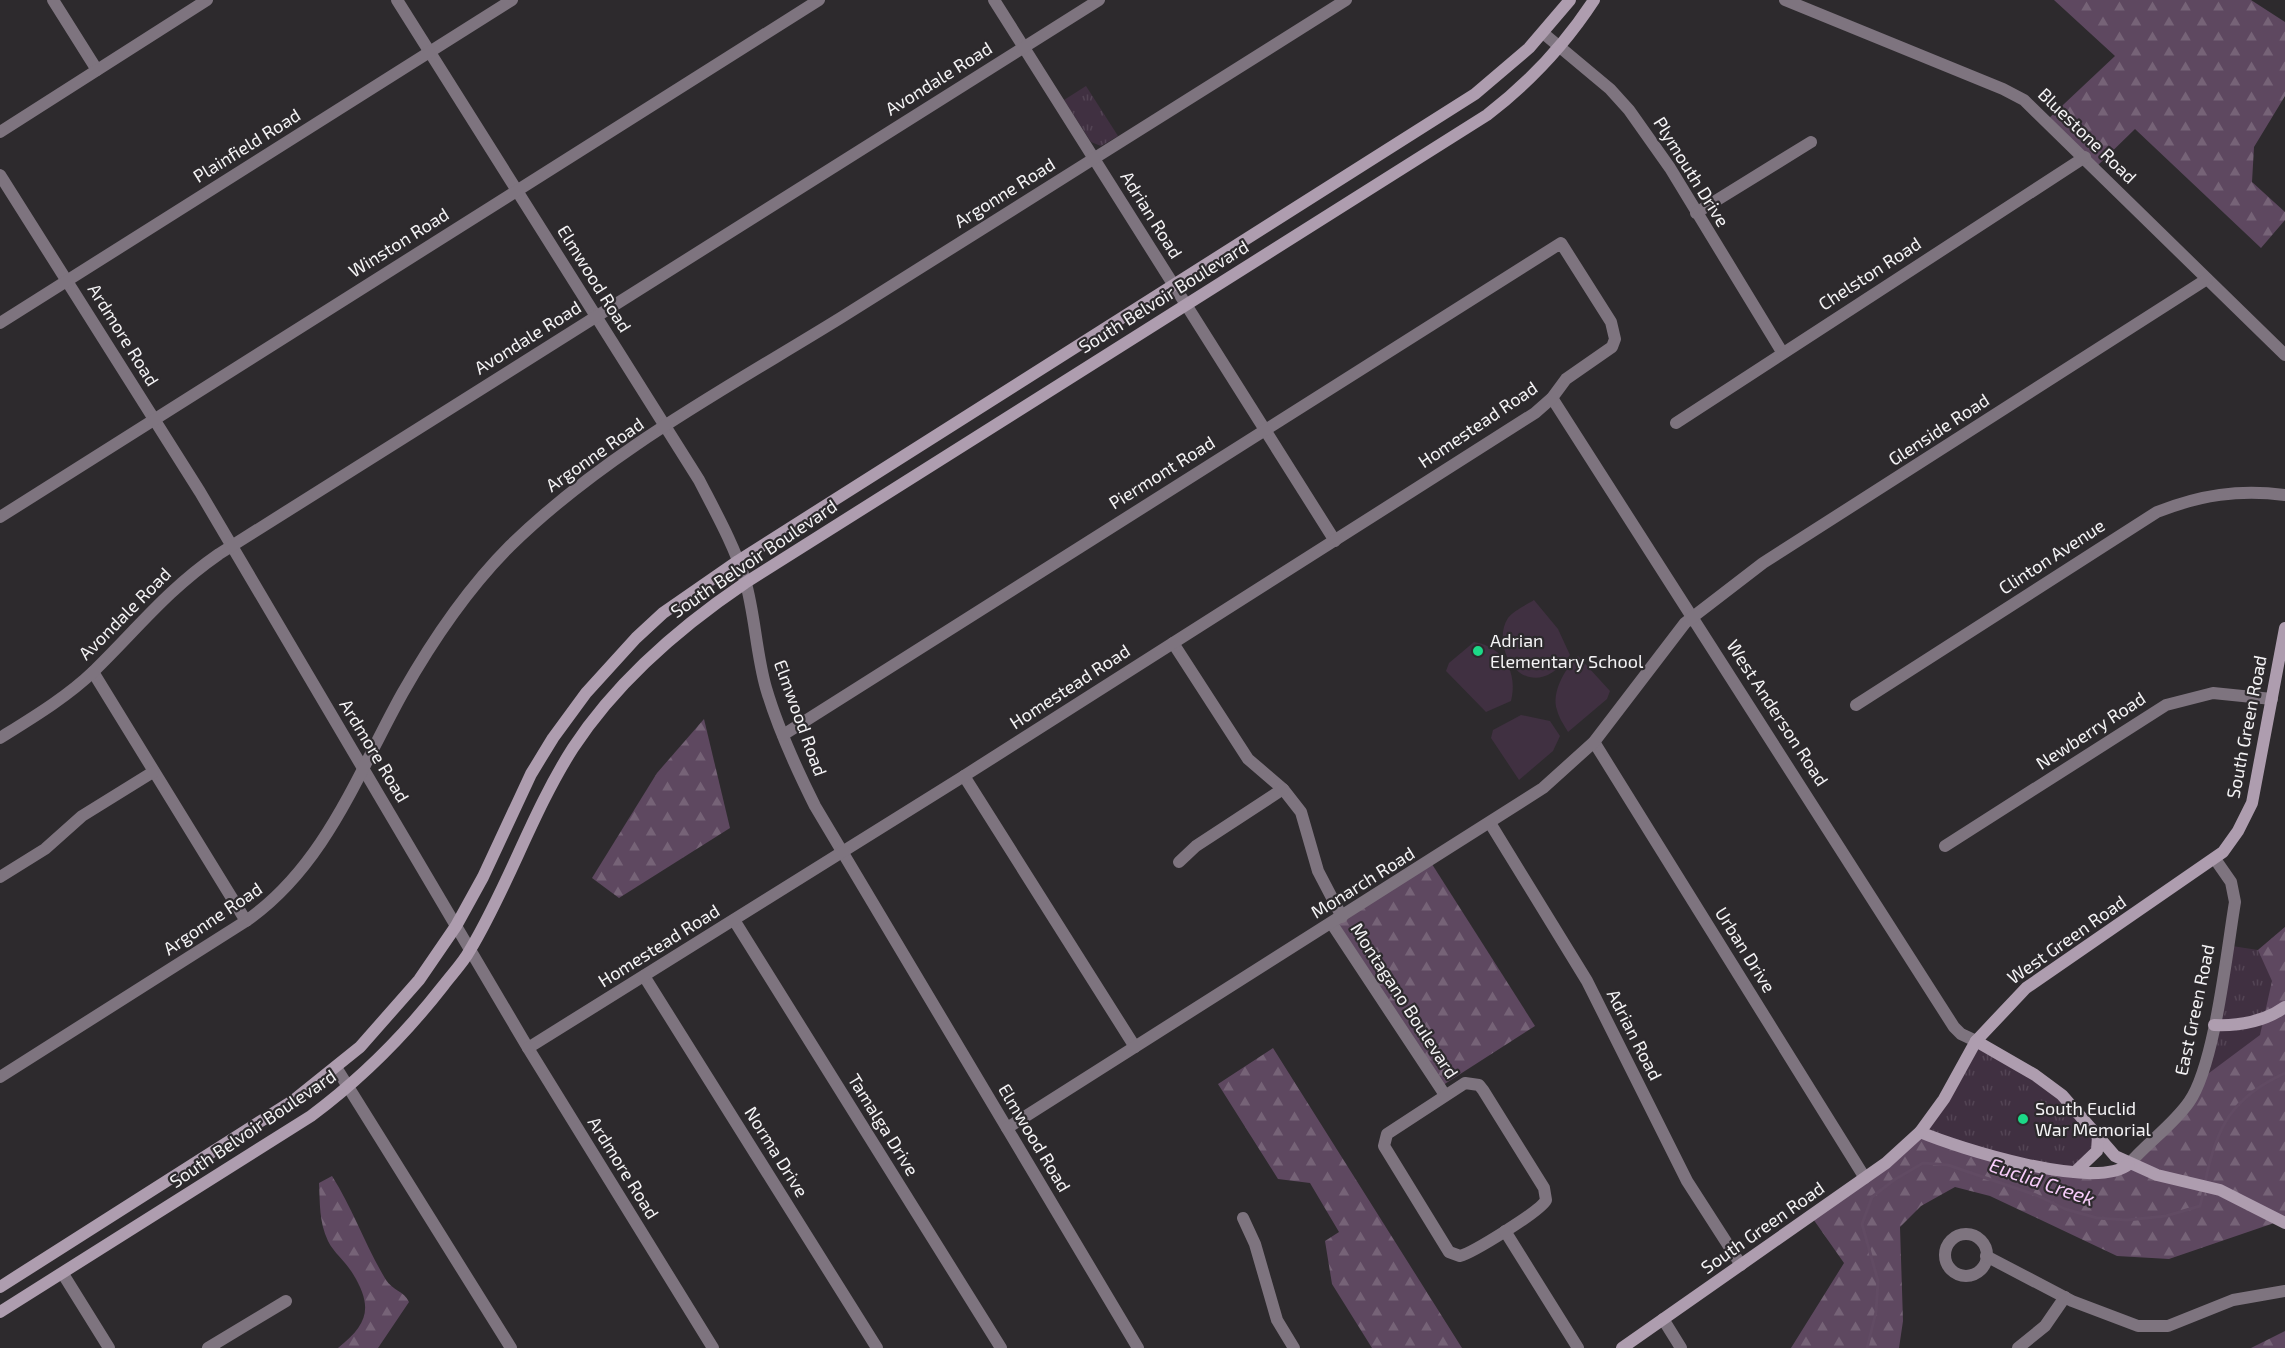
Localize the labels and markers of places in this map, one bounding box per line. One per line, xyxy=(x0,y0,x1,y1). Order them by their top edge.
place label: Adrian Elementary School xyxy=(1490,629,1644,672)
marker: Adrian Elementary School xyxy=(1471,644,1485,658)
place label: South Euclid War Memorial xyxy=(2035,1097,2152,1140)
marker: South Euclid War Memorial xyxy=(2016,1112,2030,1126)

